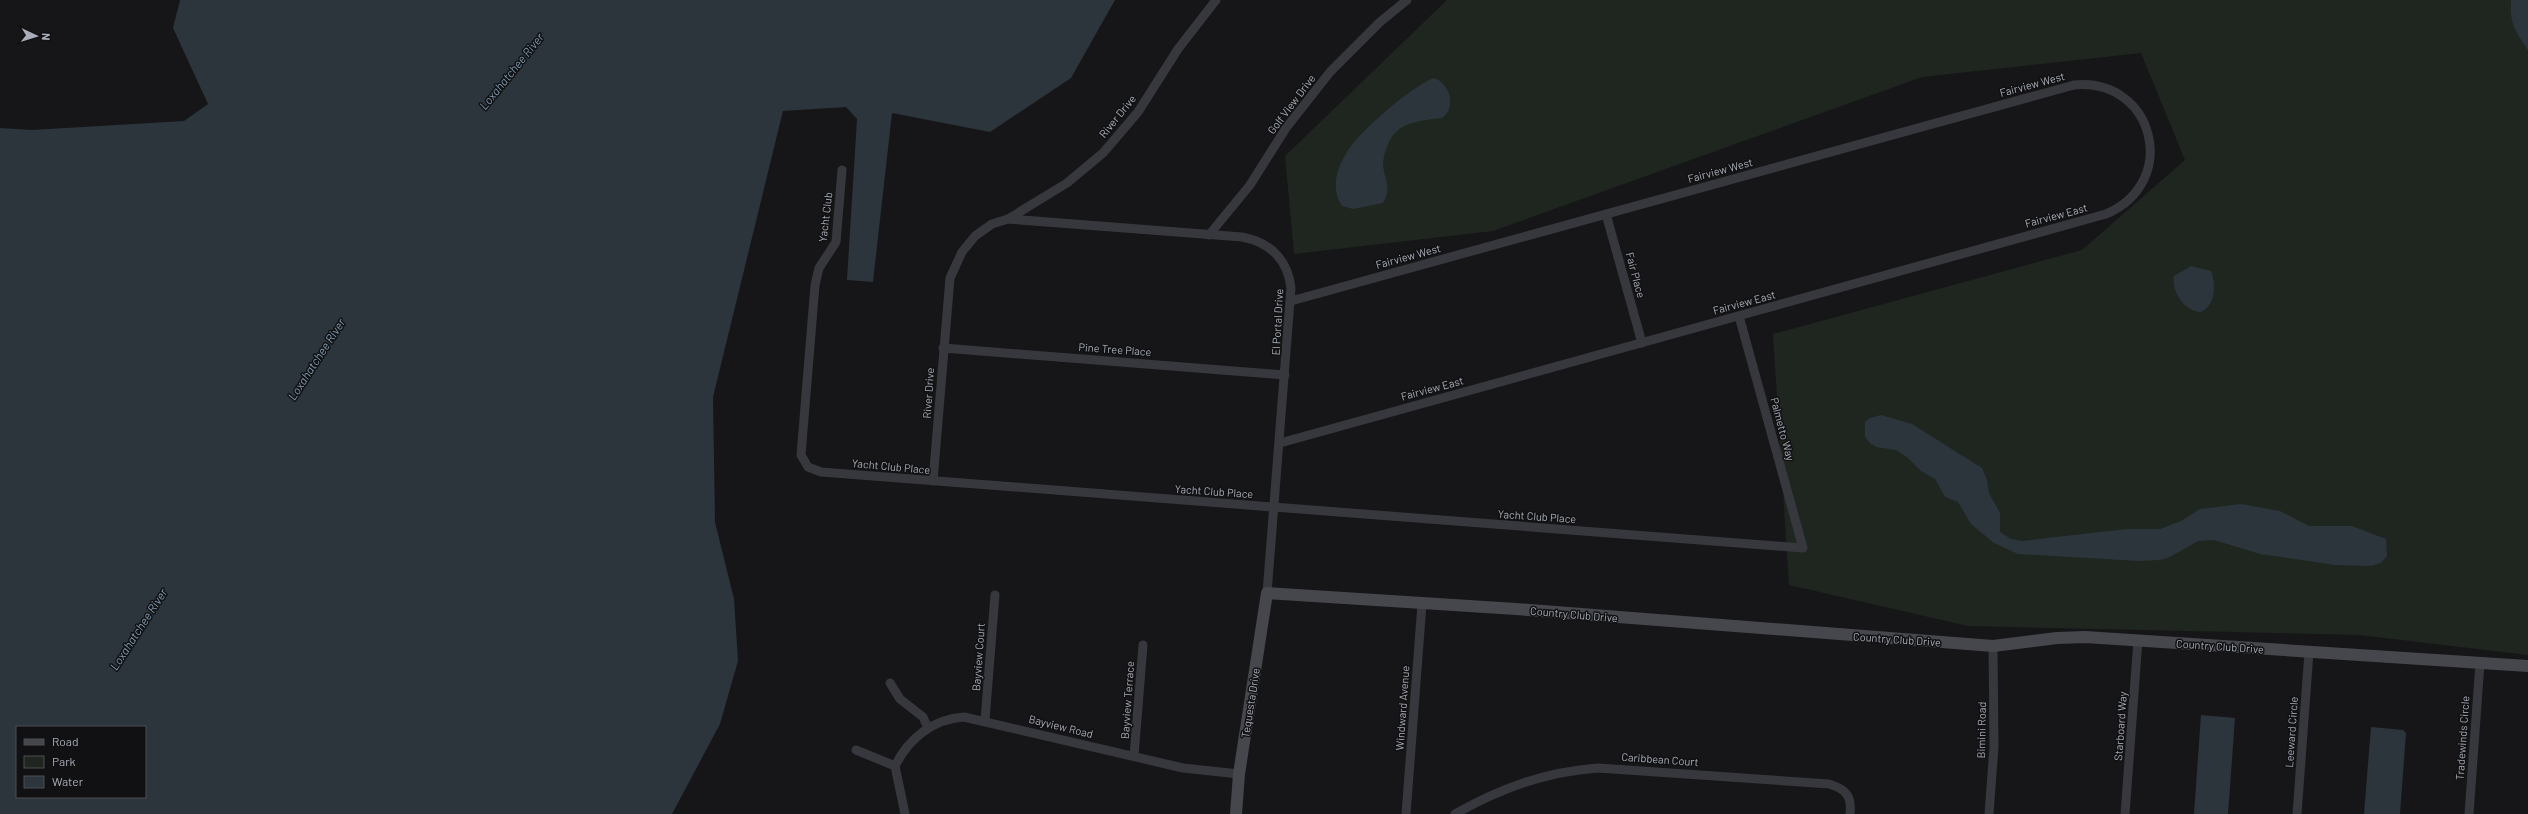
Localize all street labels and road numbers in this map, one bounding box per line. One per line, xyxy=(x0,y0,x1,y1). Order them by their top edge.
street label: Fairview West xyxy=(1998,69,2066,99)
street label: Golf View Drive xyxy=(1264,72,1318,136)
street label: River Drive xyxy=(1096,92,1138,140)
street label: Fairview West xyxy=(1686,155,1754,185)
street label: Yacht Club xyxy=(815,191,835,243)
street label: Fairview East xyxy=(2023,200,2089,230)
street label: Fairview West xyxy=(1374,241,1442,271)
street label: Fair Place xyxy=(1624,251,1648,299)
street label: Fairview East xyxy=(1711,287,1777,317)
street label: El Portal Drive xyxy=(1269,288,1285,356)
street label: Pine Tree Place xyxy=(1078,340,1152,358)
street label: River Drive xyxy=(920,367,936,419)
street label: Fairview East xyxy=(1399,373,1465,403)
street label: Palmetto Way xyxy=(1768,396,1798,462)
street label: Yacht Club Place xyxy=(851,456,931,476)
street label: Yacht Club Place xyxy=(1174,482,1254,500)
street label: Yacht Club Place xyxy=(1497,507,1577,525)
street label: Country Club Drive xyxy=(1530,604,1618,624)
street label: Bayview Court xyxy=(969,623,987,691)
street label: Country Club Drive xyxy=(1853,629,1941,649)
street label: Country Club Drive xyxy=(2176,636,2264,656)
street label: Bayview Terrace xyxy=(1118,661,1136,739)
street label: Windward Avenue xyxy=(1393,665,1411,751)
street label: Tequesta Drive xyxy=(1238,667,1262,739)
street label: Starboard Way xyxy=(2111,691,2129,761)
street label: Tradewinds Circle xyxy=(2453,695,2471,781)
street label: Leeward Circle xyxy=(2282,696,2300,768)
street label: Bimini Road xyxy=(1974,701,1988,759)
street label: Bayview Road xyxy=(1028,712,1094,740)
street label: Caribbean Court xyxy=(1621,750,1699,768)

